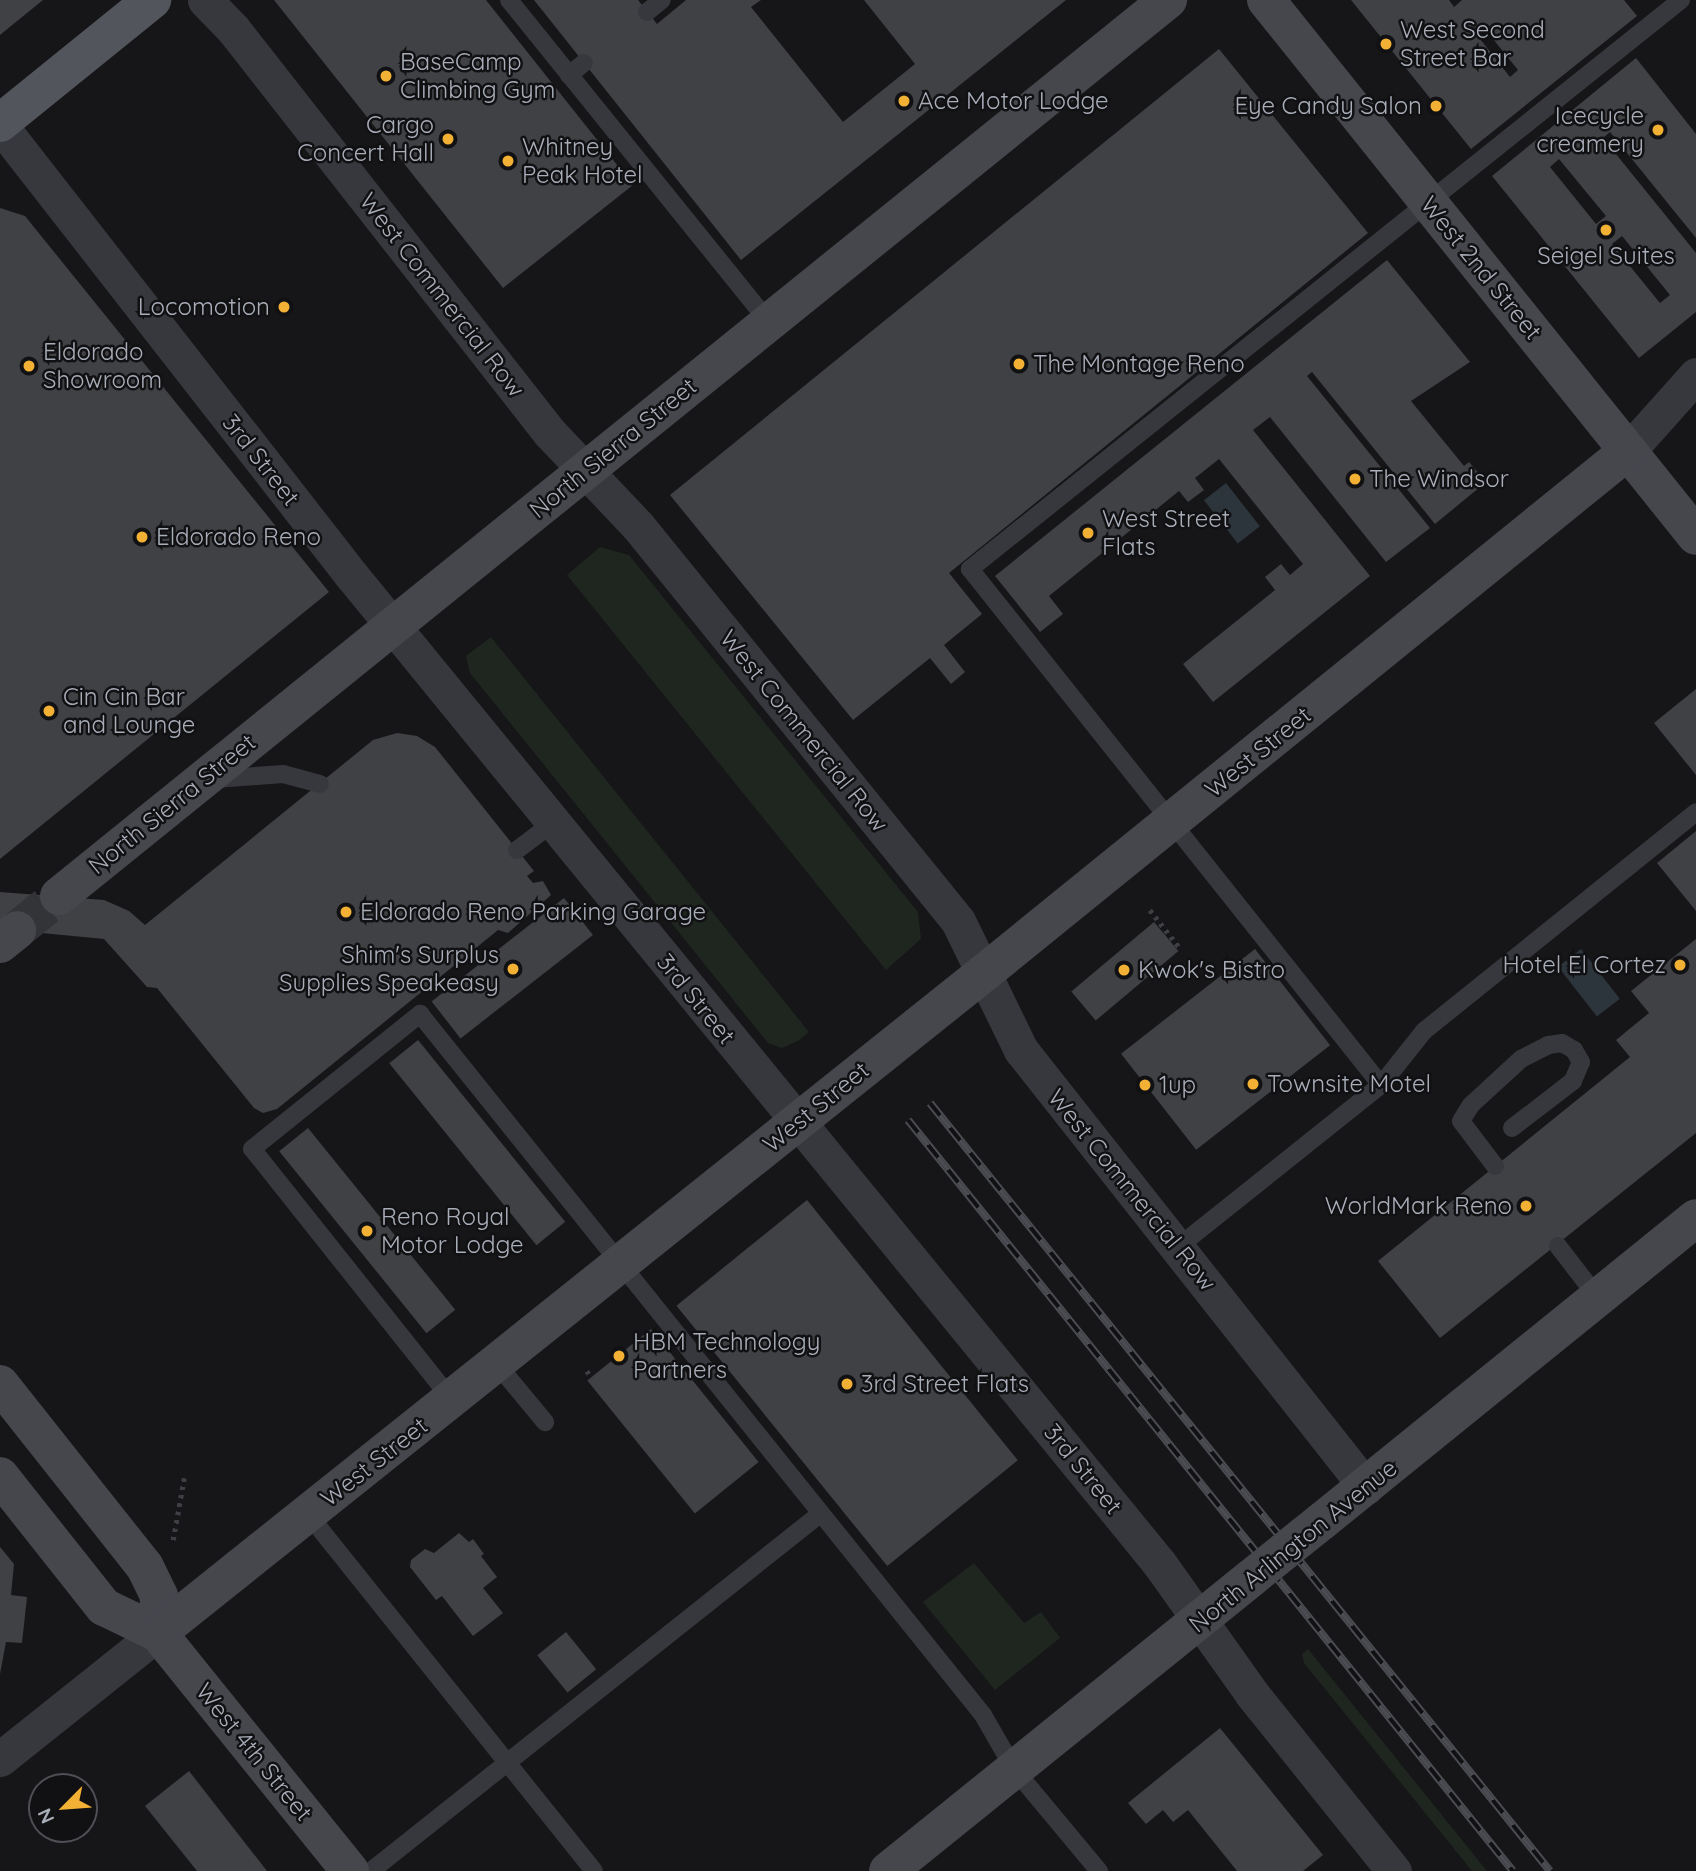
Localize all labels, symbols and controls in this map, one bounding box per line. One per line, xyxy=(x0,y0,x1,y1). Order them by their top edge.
place label: West Second Street Bar xyxy=(1400,16,1545,72)
marker: West Second Street Bar xyxy=(1378,36,1394,52)
place label: BaseCamp Climbing Gym xyxy=(400,48,555,104)
marker: BaseCamp Climbing Gym xyxy=(378,68,394,84)
place label: Ace Motor Lodge xyxy=(918,87,1109,115)
place label: Eye Candy Salon xyxy=(1234,92,1422,120)
marker: Ace Motor Lodge xyxy=(896,93,912,109)
marker: Eye Candy Salon xyxy=(1428,98,1444,114)
place label: Icecycle creamery xyxy=(1536,102,1644,158)
place label: Cargo Concert Hall xyxy=(297,111,434,167)
marker: Icecycle creamery xyxy=(1650,122,1666,138)
marker: Cargo Concert Hall xyxy=(440,131,456,147)
place label: Whitney Peak Hotel xyxy=(522,133,643,189)
marker: Whitney Peak Hotel xyxy=(500,153,516,169)
street label: West Commercial Row xyxy=(353,187,531,403)
street label: West 2nd Street xyxy=(1414,190,1548,346)
marker: Seigel Suites xyxy=(1598,222,1614,238)
place label: Seigel Suites xyxy=(1537,242,1675,270)
place label: Locomotion xyxy=(138,293,270,321)
marker: Locomotion xyxy=(276,299,292,315)
place label: Eldorado Showroom xyxy=(43,338,162,394)
place label: The Montage Reno xyxy=(1033,350,1245,378)
marker: The Montage Reno xyxy=(1011,356,1027,372)
marker: Eldorado Showroom xyxy=(21,358,37,374)
street label: North Sierra Street xyxy=(524,372,702,524)
street label: 3rd Street xyxy=(216,409,306,511)
place label: The Windsor xyxy=(1369,465,1509,493)
marker: The Windsor xyxy=(1347,471,1363,487)
place label: West Street Flats xyxy=(1102,505,1230,561)
place label: Eldorado Reno xyxy=(156,523,321,551)
marker: West Street Flats xyxy=(1080,525,1096,541)
marker: Eldorado Reno xyxy=(134,529,150,545)
street label: West Commercial Row xyxy=(714,624,894,838)
place label: Cin Cin Bar and Lounge xyxy=(63,683,195,739)
street label: West Street xyxy=(1199,701,1317,803)
marker: Cin Cin Bar and Lounge xyxy=(41,703,57,719)
street label: North Sierra Street xyxy=(83,728,261,880)
place label: Eldorado Reno Parking Garage xyxy=(360,898,706,926)
marker: Eldorado Reno Parking Garage xyxy=(338,904,354,920)
place label: Shim's Surplus Supplies Speakeasy xyxy=(279,941,499,997)
street label: 3rd Street xyxy=(651,948,741,1050)
place label: Hotel El Cortez xyxy=(1502,951,1666,979)
place label: Kwok's Bistro xyxy=(1138,956,1285,984)
marker: Hotel El Cortez xyxy=(1672,957,1688,973)
marker: Shim's Surplus Supplies Speakeasy xyxy=(505,961,521,977)
marker: Kwok's Bistro xyxy=(1116,962,1132,978)
street label: West Street xyxy=(757,1056,875,1158)
place label: Townsite Motel xyxy=(1267,1070,1431,1098)
place label: 1up xyxy=(1159,1071,1196,1099)
marker: Townsite Motel xyxy=(1245,1076,1261,1092)
marker: 1up xyxy=(1137,1077,1153,1093)
street label: West Commercial Row xyxy=(1042,1083,1222,1297)
place label: WorldMark Reno xyxy=(1325,1192,1512,1220)
marker: WorldMark Reno xyxy=(1518,1198,1534,1214)
place label: Reno Royal Motor Lodge xyxy=(381,1203,524,1259)
marker: Reno Royal Motor Lodge xyxy=(359,1223,375,1239)
place label: HBM Technology Partners xyxy=(633,1328,820,1384)
marker: HBM Technology Partners xyxy=(611,1348,627,1364)
place label: 3rd Street Flats xyxy=(861,1370,1029,1398)
marker: 3rd Street Flats xyxy=(839,1376,855,1392)
street label: West Street xyxy=(315,1411,433,1513)
street label: 3rd Street xyxy=(1038,1418,1128,1520)
street label: North Arlington Avenue xyxy=(1183,1453,1403,1639)
street label: West 4th Street xyxy=(190,1677,318,1827)
north arrow xyxy=(28,1773,98,1843)
text: N xyxy=(32,1805,60,1827)

